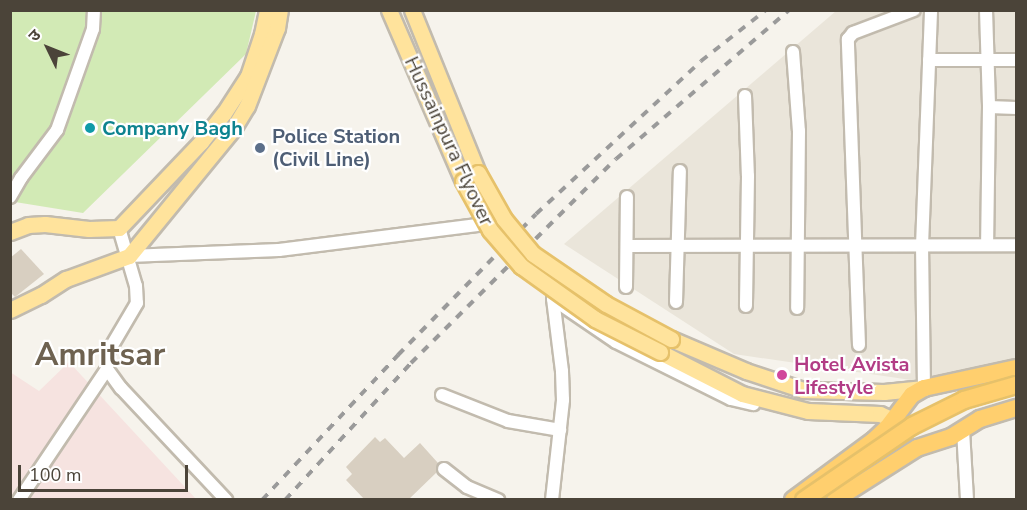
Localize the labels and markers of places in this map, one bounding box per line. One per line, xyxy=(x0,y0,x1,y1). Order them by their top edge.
place label: Company Bagh xyxy=(102,116,243,140)
marker: Company Bagh xyxy=(83,121,97,135)
place label: Police Station (Civil Line) xyxy=(272,124,400,171)
marker: Police Station (Civil Line) xyxy=(253,141,267,155)
place label: Hotel Avista Lifestyle xyxy=(794,352,909,399)
marker: Hotel Avista Lifestyle xyxy=(775,368,789,382)

